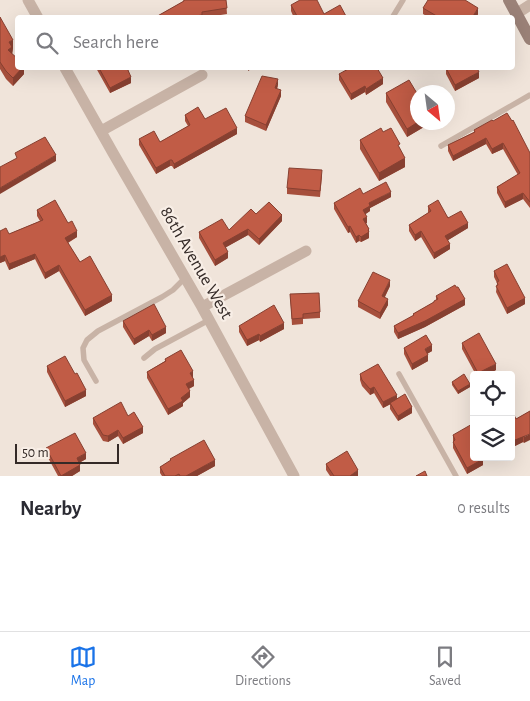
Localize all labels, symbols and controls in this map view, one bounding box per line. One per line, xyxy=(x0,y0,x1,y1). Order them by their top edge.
search box xyxy=(15,15,515,70)
icon: search xyxy=(33,29,61,57)
text: Search here xyxy=(73,33,159,52)
north arrow xyxy=(410,85,455,130)
street label: 86th Avenue West xyxy=(157,204,236,322)
map controls xyxy=(470,371,515,461)
button: locate xyxy=(470,371,515,416)
button: layers xyxy=(470,416,515,461)
scale bar xyxy=(15,441,119,464)
text: 50 m xyxy=(22,446,49,460)
text: Nearby xyxy=(20,498,81,519)
text: 0 results xyxy=(457,500,510,516)
tab: Map xyxy=(69,643,97,690)
tab: Directions xyxy=(235,643,291,690)
tab: Saved xyxy=(429,643,461,690)

